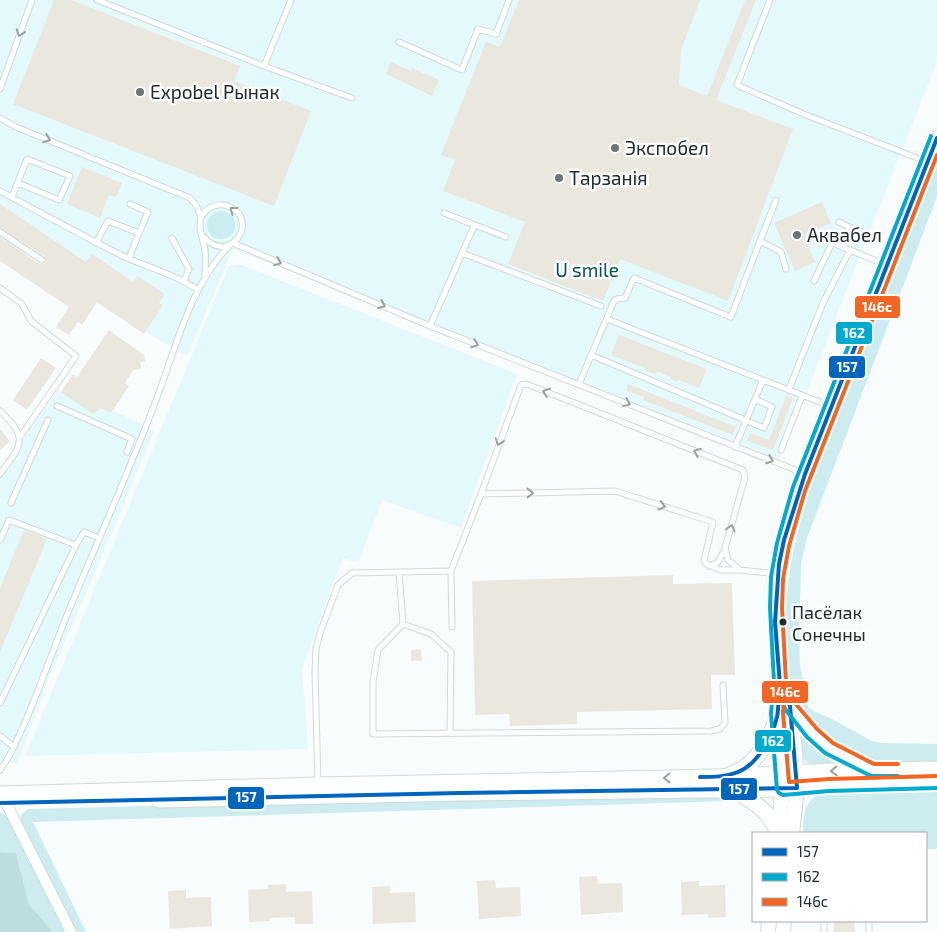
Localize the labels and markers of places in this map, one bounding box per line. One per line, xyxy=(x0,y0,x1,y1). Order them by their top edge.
place label: Expobel Рынак xyxy=(150,80,280,103)
marker: Expobel Рынак xyxy=(134,86,146,98)
place label: Экспобел xyxy=(625,136,709,159)
marker: Экспобел xyxy=(609,142,621,154)
place label: Тарзанія xyxy=(569,166,648,189)
marker: Тарзанія xyxy=(553,172,565,184)
place label: Аквабел xyxy=(807,223,882,246)
marker: Аквабел xyxy=(791,229,803,241)
place label: Пасёлак Сонечны xyxy=(792,601,866,645)
marker: Пасёлак Сонечны xyxy=(778,617,788,627)

